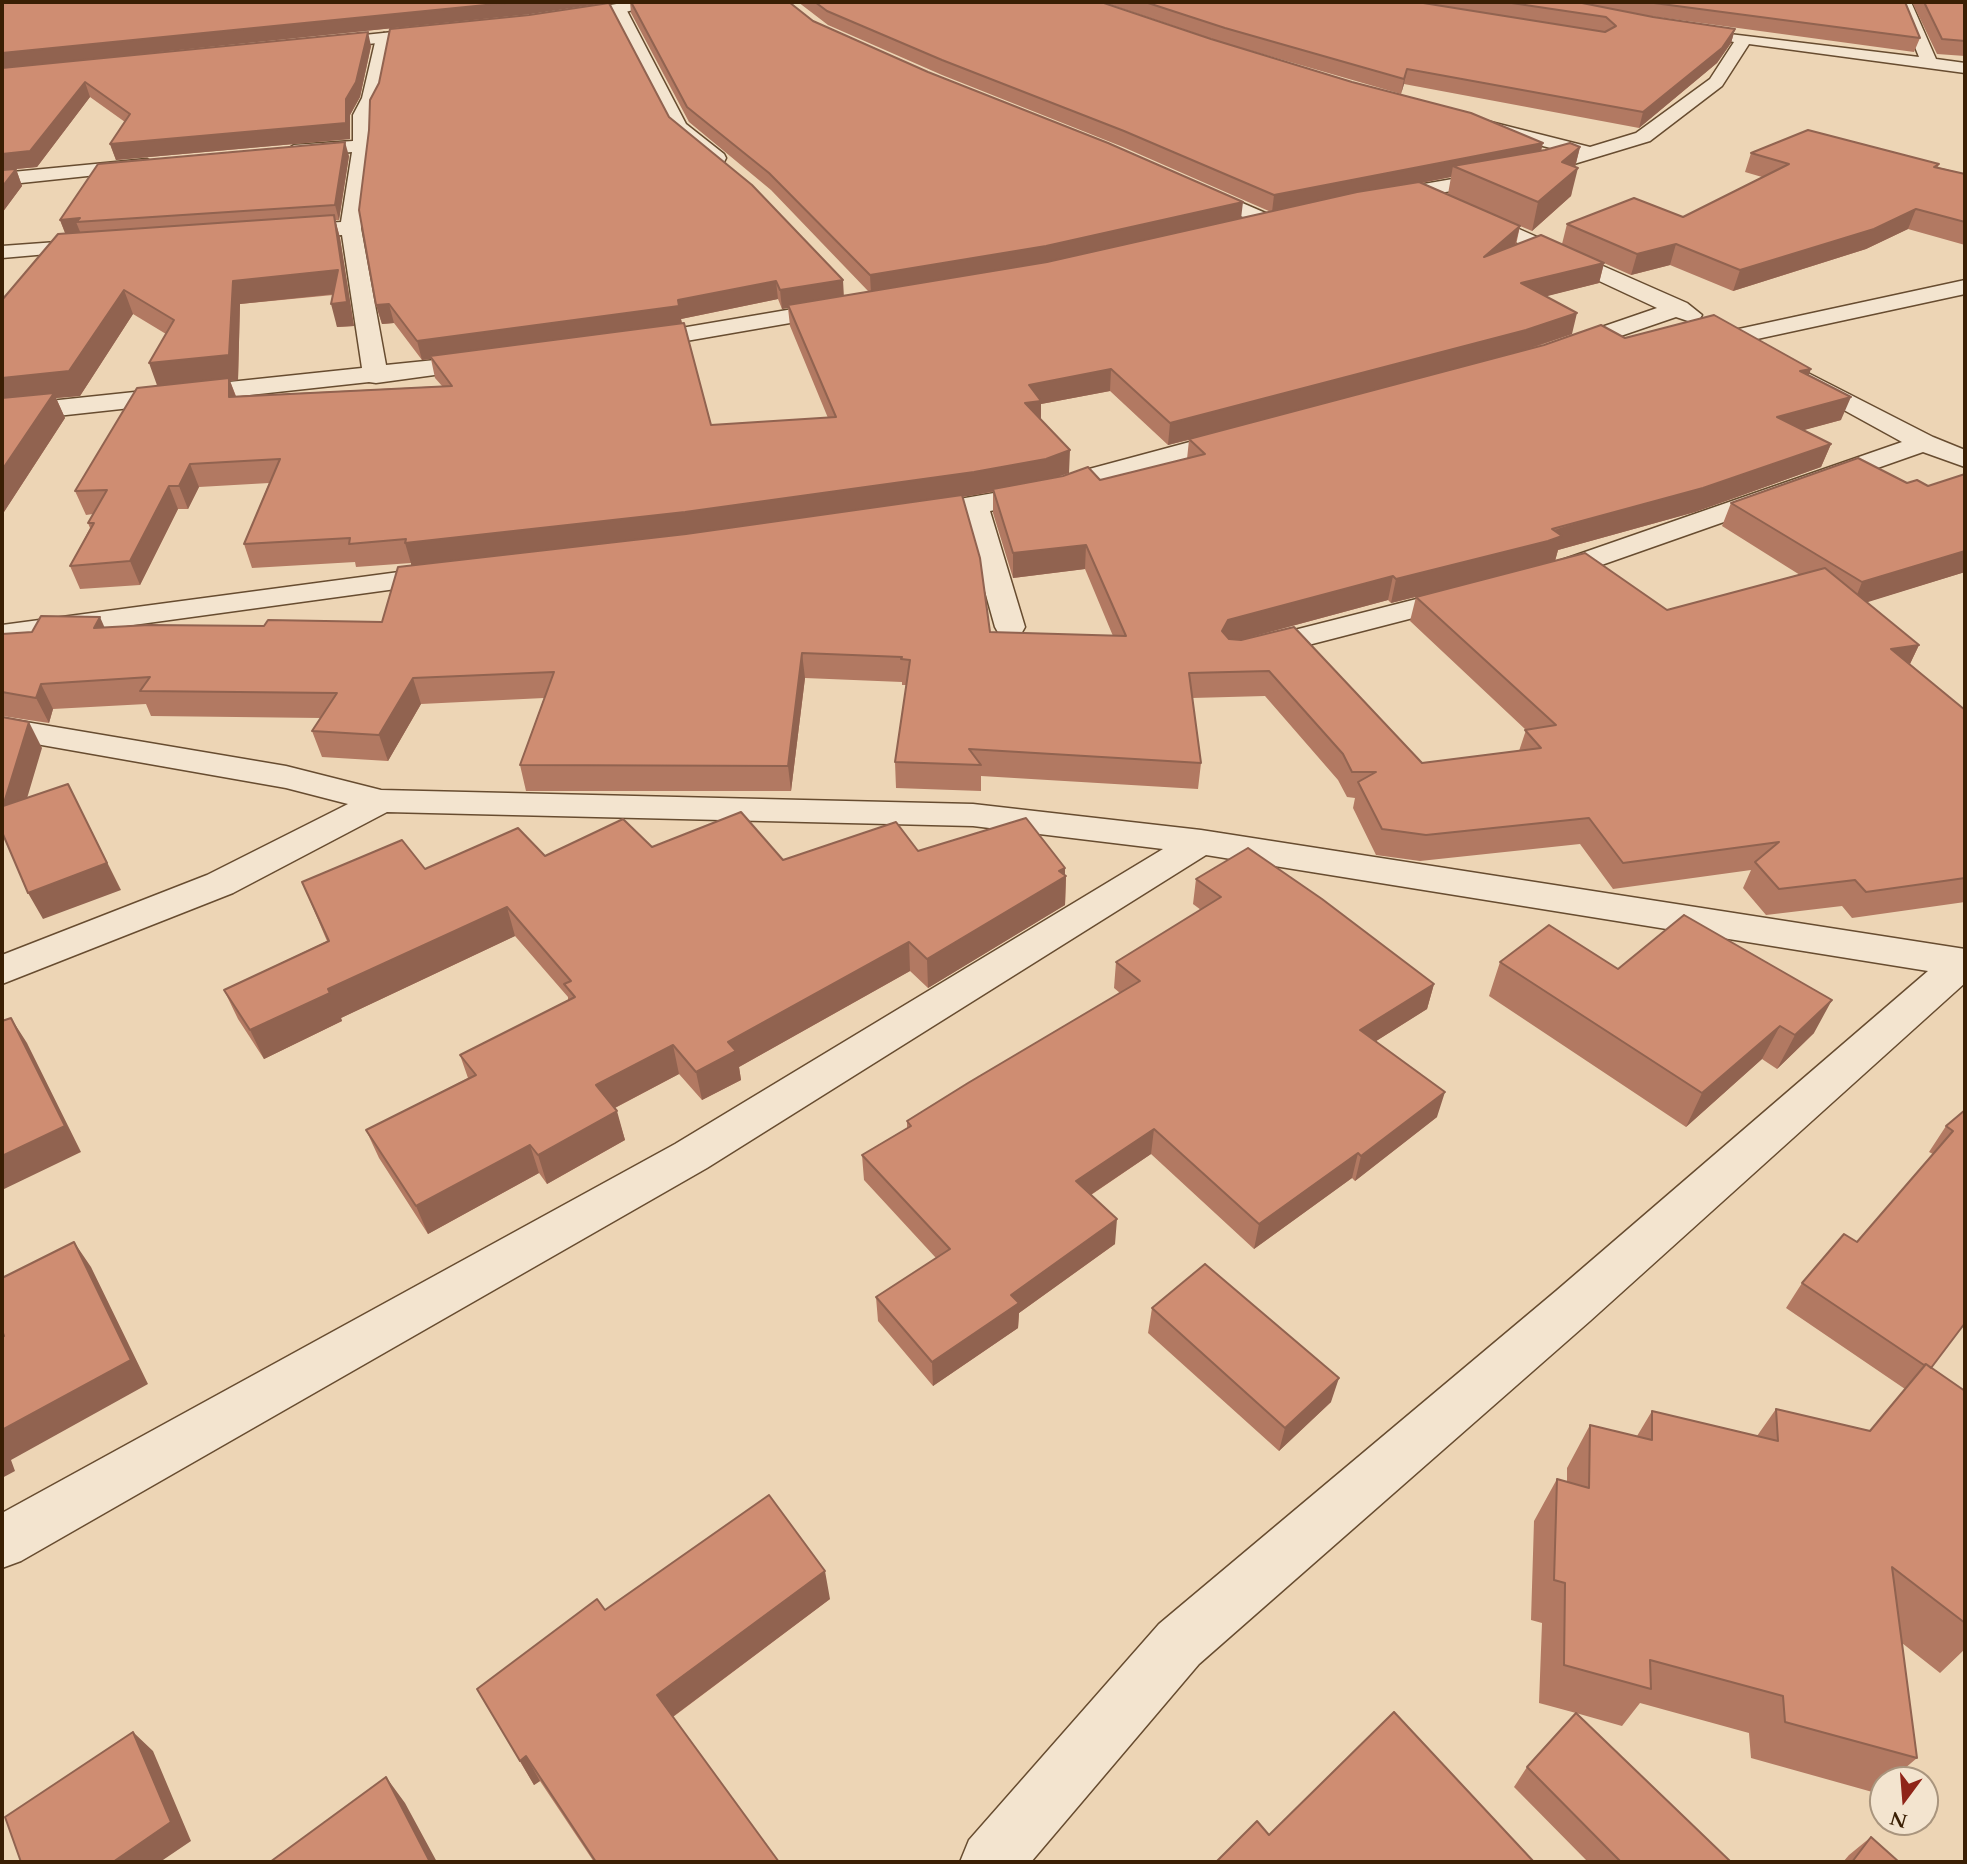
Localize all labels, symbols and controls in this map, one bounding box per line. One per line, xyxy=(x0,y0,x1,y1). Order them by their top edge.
north arrow xyxy=(1869,1766,1939,1836)
text: N xyxy=(1887,1804,1910,1834)

